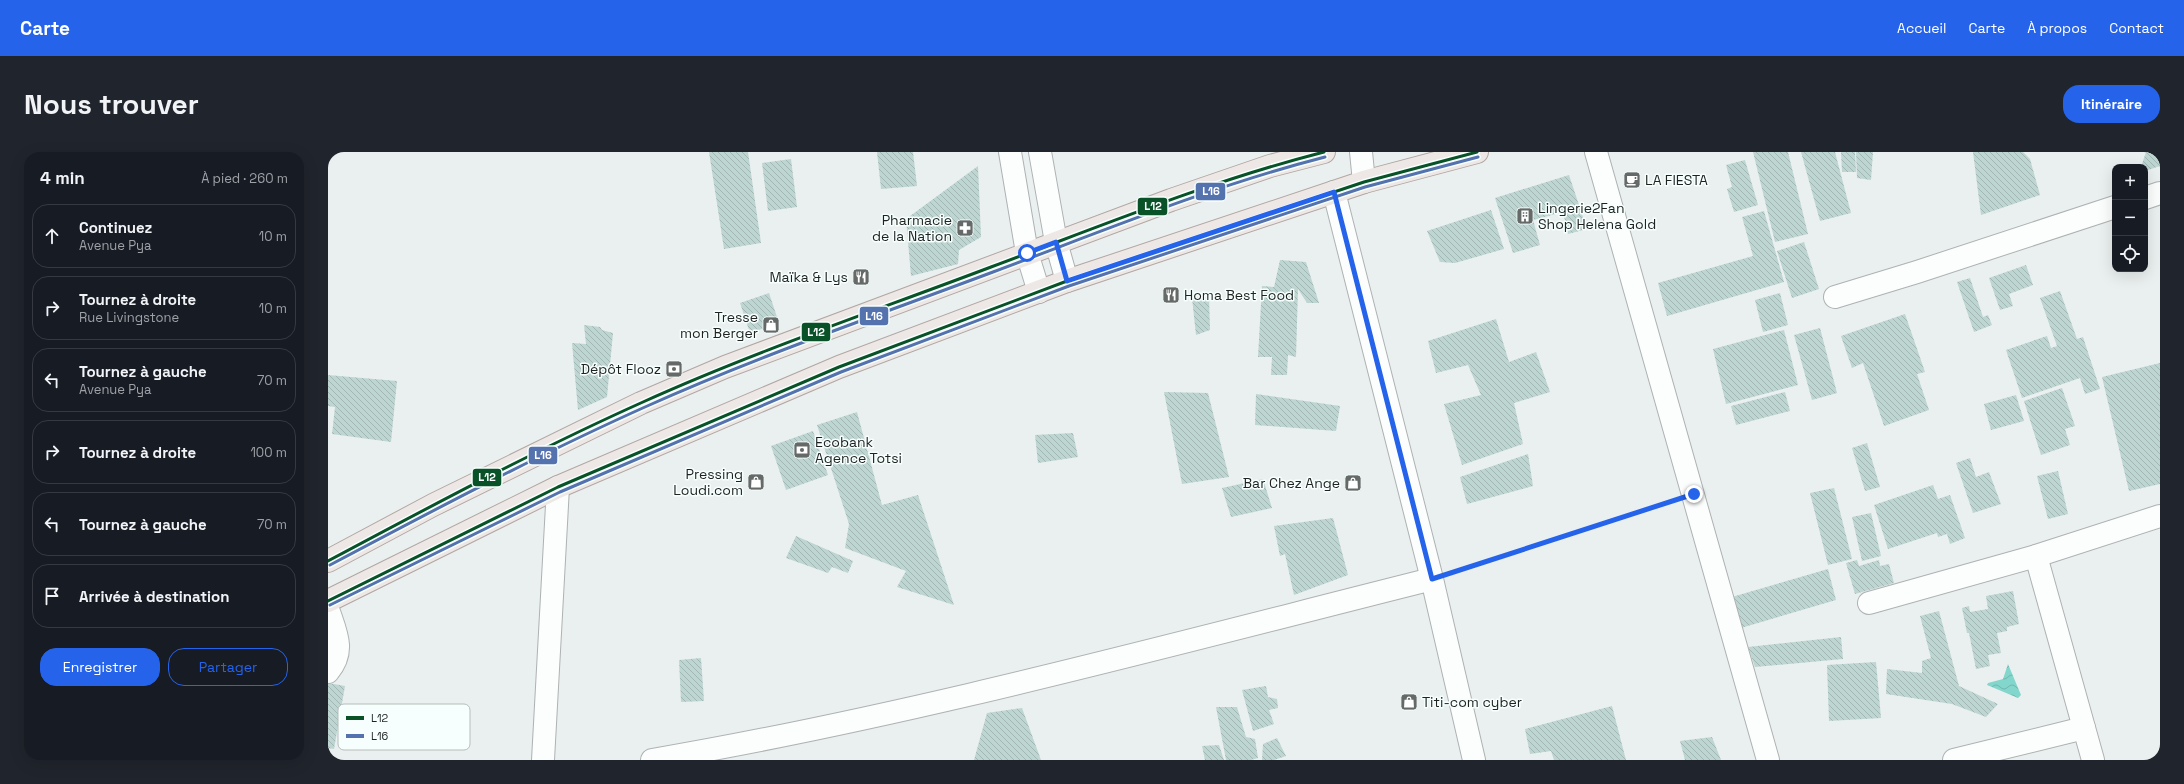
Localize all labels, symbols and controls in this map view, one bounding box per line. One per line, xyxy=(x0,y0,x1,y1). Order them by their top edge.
text: Carte xyxy=(20,16,70,41)
text: Accueil xyxy=(1897,19,1946,37)
text: Carte xyxy=(1968,19,2005,37)
text: À propos xyxy=(2027,19,2087,37)
text: Contact xyxy=(2109,19,2164,37)
button: Itinéraire xyxy=(2063,85,2160,123)
text: Nous trouver xyxy=(24,86,199,122)
map controls xyxy=(2112,164,2148,272)
button: + xyxy=(2112,164,2148,200)
text: 4 min xyxy=(40,167,85,189)
text: À pied · 260 m xyxy=(201,170,288,187)
cafe icon: LA FIESTA xyxy=(1622,170,1642,190)
place label: LA FIESTA xyxy=(1645,171,1708,189)
line badge: L16 xyxy=(1195,182,1226,201)
text: L16 xyxy=(1202,184,1220,198)
line badge: L12 xyxy=(1137,197,1168,216)
text: L12 xyxy=(1144,199,1162,213)
place label: Lingerie2Fan Shop Helena Gold xyxy=(1538,199,1656,233)
button: − xyxy=(2112,200,2148,236)
building icon: Lingerie2Fan Shop Helena Gold xyxy=(1515,206,1535,226)
place label: Pharmacie de la Nation xyxy=(872,211,952,245)
text: Continuez xyxy=(79,218,152,237)
pharmacy icon: Pharmacie de la Nation xyxy=(955,218,975,238)
icon: ahead xyxy=(41,225,63,247)
text: 10 m xyxy=(259,228,287,245)
button: locate xyxy=(2112,236,2148,272)
text: Avenue Pya xyxy=(79,237,152,254)
route start xyxy=(1018,244,1036,262)
restaurant icon: Maïka & Lys xyxy=(851,267,871,287)
place label: Maïka & Lys xyxy=(769,268,848,286)
restaurant icon: Homa Best Food xyxy=(1161,285,1181,305)
place label: Homa Best Food xyxy=(1184,286,1294,304)
text: Tournez à droite xyxy=(79,290,196,309)
icon: right xyxy=(41,297,63,319)
text: 10 m xyxy=(259,300,287,317)
line badge: L16 xyxy=(859,306,889,326)
place label: Tresse mon Berger xyxy=(680,308,758,342)
text: Rue Livingstone xyxy=(79,309,179,326)
text: L16 xyxy=(865,309,883,323)
shop icon: Tresse mon Berger xyxy=(761,315,781,335)
line badge: L12 xyxy=(801,322,831,342)
text: L12 xyxy=(807,325,825,339)
bank icon: Dépôt Flooz xyxy=(664,359,684,379)
place label: Dépôt Flooz xyxy=(581,360,661,378)
text: Tournez à gauche xyxy=(79,362,207,381)
icon: left xyxy=(41,369,63,391)
text: 70 m xyxy=(257,372,287,389)
text: Avenue Pya xyxy=(79,381,152,398)
place label: Ecobank Agence Totsi xyxy=(815,433,902,467)
bank icon: Ecobank Agence Totsi xyxy=(792,440,812,460)
icon: right xyxy=(41,441,63,463)
text: Tournez à droite xyxy=(79,443,196,462)
text: 100 m xyxy=(250,444,287,461)
line badge: L16 xyxy=(528,446,558,465)
text: L16 xyxy=(534,448,552,462)
place label: Pressing Loudi.com xyxy=(673,465,743,499)
line badge: L12 xyxy=(472,468,502,487)
text: L12 xyxy=(478,470,496,484)
shop icon: Pressing Loudi.com xyxy=(746,472,766,492)
shop icon: Bar Chez Ange xyxy=(1343,473,1363,493)
place label: Bar Chez Ange xyxy=(1243,474,1340,492)
route end xyxy=(1685,485,1703,503)
icon: left xyxy=(41,513,63,535)
text: Tournez à gauche xyxy=(79,515,207,534)
text: 70 m xyxy=(257,516,287,533)
icon: arrive xyxy=(41,585,63,607)
text: Arrivée à destination xyxy=(79,587,229,606)
button: Enregistrer xyxy=(40,648,160,686)
button: Partager xyxy=(168,648,288,686)
shop icon: Titi-com cyber xyxy=(1399,692,1419,712)
place label: Titi-com cyber xyxy=(1422,693,1522,711)
legend xyxy=(338,704,470,750)
text: L12 xyxy=(371,711,389,725)
text: L16 xyxy=(371,729,389,743)

